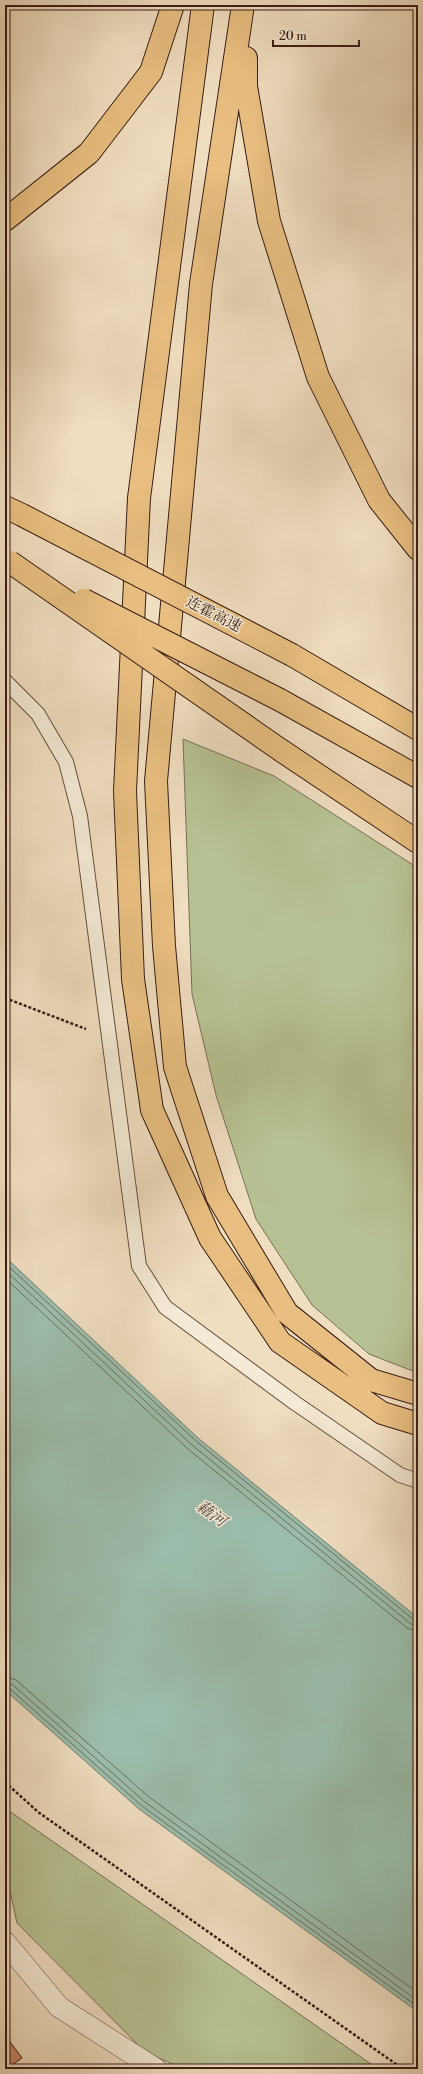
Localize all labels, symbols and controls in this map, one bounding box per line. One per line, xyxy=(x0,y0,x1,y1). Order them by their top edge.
scale bar xyxy=(273,22,359,48)
text: 20 m xyxy=(279,29,307,44)
street label: 连霍高速 xyxy=(183,592,245,637)
water label: 藉河 xyxy=(193,1496,233,1533)

